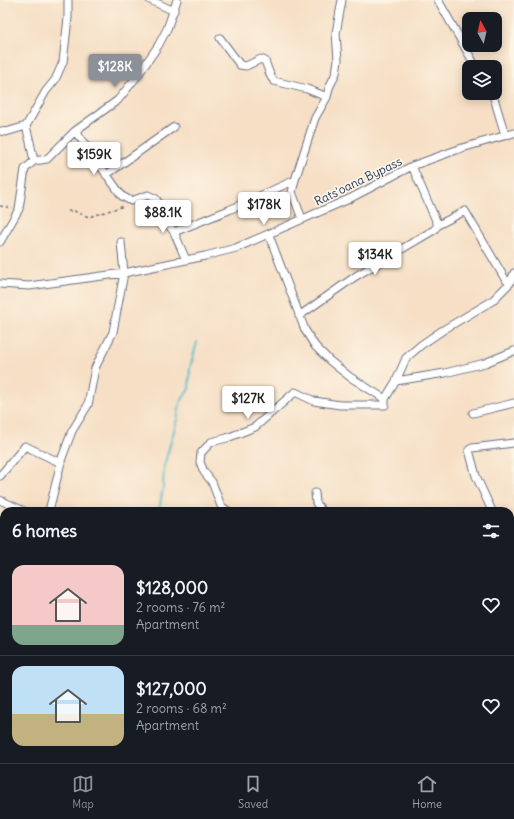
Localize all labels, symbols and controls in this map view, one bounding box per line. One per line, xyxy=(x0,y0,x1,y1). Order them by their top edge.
north arrow xyxy=(462,12,502,52)
map controls xyxy=(462,12,502,100)
pin: $128K xyxy=(87,54,143,88)
text: $128K xyxy=(98,58,132,75)
button: layers xyxy=(462,60,502,100)
pin: $159K xyxy=(66,142,122,176)
text: $159K xyxy=(76,146,112,163)
street label: Rats'oana Bypass xyxy=(312,153,404,209)
pin: $178K xyxy=(236,192,292,226)
text: $178K xyxy=(247,196,281,213)
pin: $88.1K xyxy=(130,200,196,234)
text: $88.1K xyxy=(144,204,182,221)
pin: $134K xyxy=(347,242,403,276)
text: $134K xyxy=(357,246,393,263)
pin: $127K xyxy=(220,386,276,420)
text: $127K xyxy=(231,390,265,407)
text: 6 homes xyxy=(12,520,77,542)
icon: filters xyxy=(480,520,502,542)
text: $128,000 xyxy=(136,577,208,599)
icon: home xyxy=(44,581,92,629)
icon: heart xyxy=(480,594,502,616)
text: 2 rooms · 76 m² xyxy=(136,599,225,616)
text: Apartment xyxy=(136,616,199,633)
text: $127,000 xyxy=(136,678,207,700)
icon: home xyxy=(44,682,92,730)
icon: heart xyxy=(480,695,502,717)
text: 2 rooms · 68 m² xyxy=(136,700,227,717)
text: Apartment xyxy=(136,717,199,734)
tab: Map xyxy=(72,773,94,811)
tab: Saved xyxy=(238,773,268,811)
tab: Home xyxy=(412,773,442,811)

